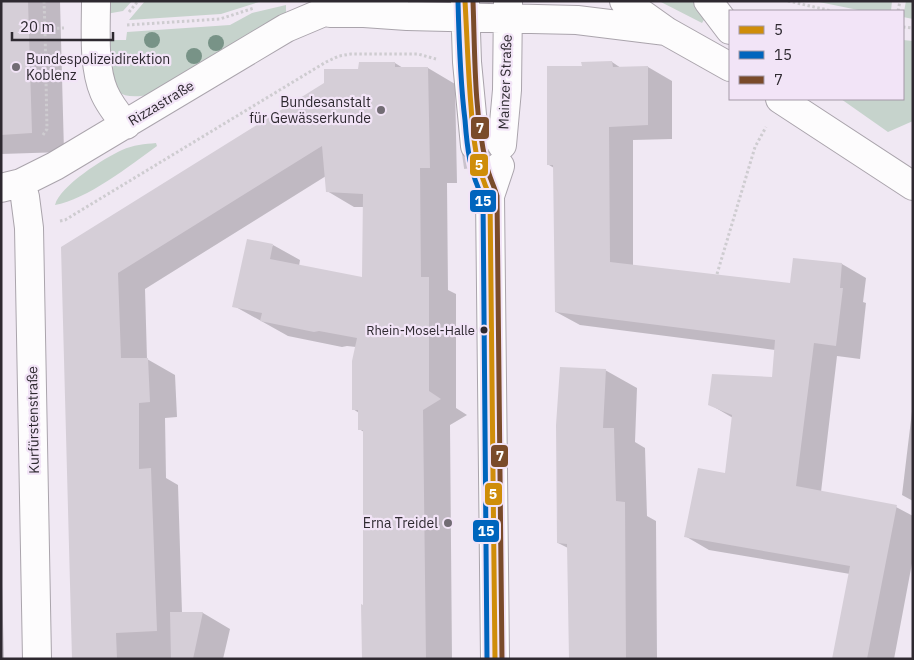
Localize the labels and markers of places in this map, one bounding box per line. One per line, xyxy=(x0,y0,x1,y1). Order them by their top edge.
place label: Bundespolizeidirektion Koblenz xyxy=(26,50,170,84)
marker: Bundespolizeidirektion Koblenz xyxy=(10,61,22,73)
place label: Bundesanstalt für Gewässerkunde xyxy=(249,93,371,127)
marker: Bundesanstalt für Gewässerkunde xyxy=(375,104,387,116)
place label: Rhein-Mosel-Halle xyxy=(366,322,475,339)
marker: Rhein-Mosel-Halle xyxy=(479,325,489,335)
place label: Erna Treidel xyxy=(363,514,438,532)
marker: Erna Treidel xyxy=(442,517,454,529)

